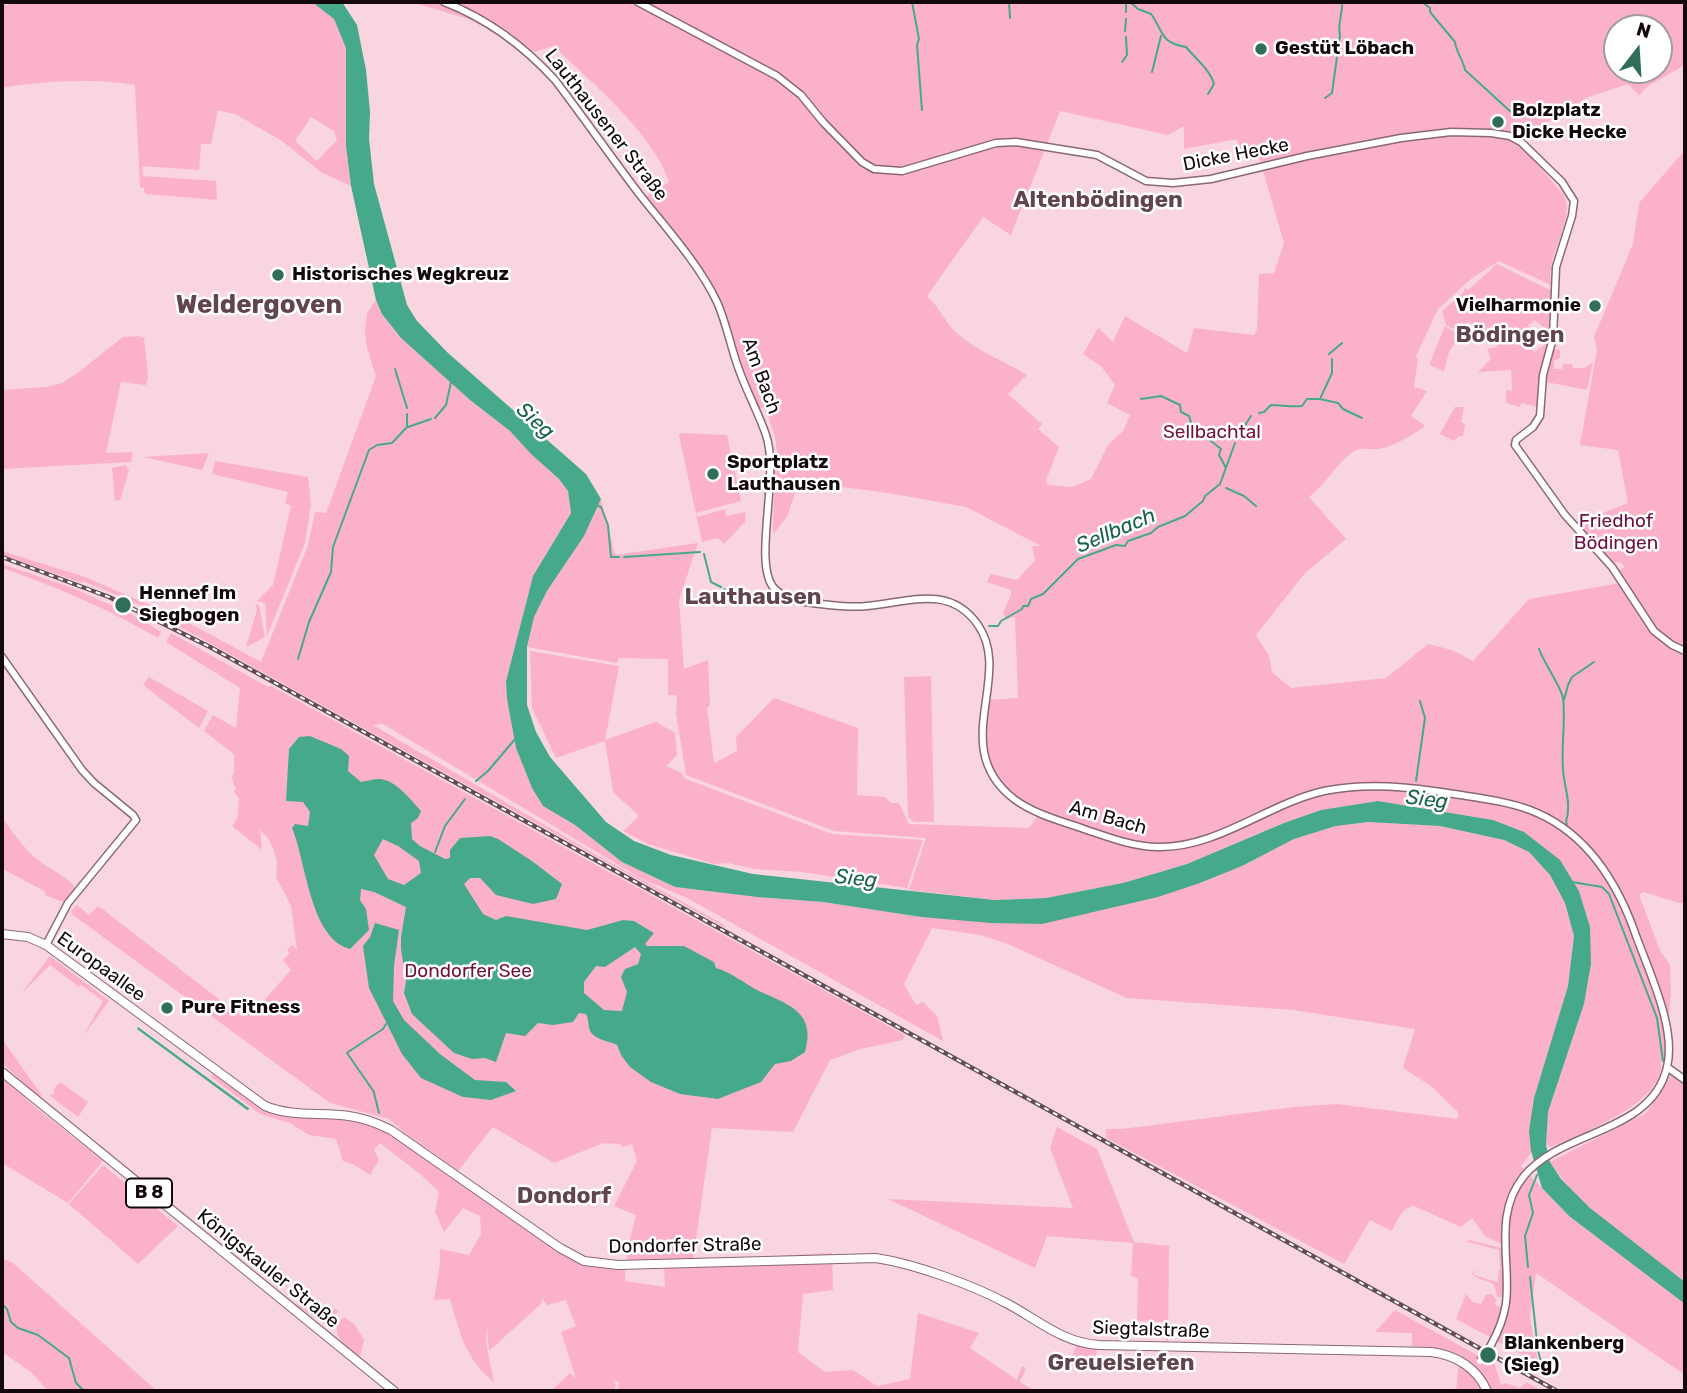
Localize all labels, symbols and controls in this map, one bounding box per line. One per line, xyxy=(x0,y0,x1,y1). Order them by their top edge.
north arrow xyxy=(1603,14,1673,84)
text: N xyxy=(1634,17,1654,43)
place label: Gestüt Löbach xyxy=(1275,38,1414,60)
marker: Gestüt Löbach xyxy=(1253,41,1269,57)
street label: Lauthausener Straße xyxy=(540,44,672,206)
place label: Bolzplatz Dicke Hecke xyxy=(1512,100,1627,144)
marker: Bolzplatz Dicke Hecke xyxy=(1490,114,1506,130)
street label: Dicke Hecke xyxy=(1181,134,1291,176)
district label: Altenbödingen xyxy=(1013,186,1183,214)
place label: Historisches Wegkreuz xyxy=(292,264,509,286)
marker: Historisches Wegkreuz xyxy=(270,267,286,283)
district label: Weldergoven xyxy=(176,289,342,321)
place label: Vielharmonie xyxy=(1456,295,1581,317)
marker: Vielharmonie xyxy=(1587,298,1603,314)
district label: Bödingen xyxy=(1455,321,1565,349)
street label: Am Bach xyxy=(737,335,785,417)
water label: Sieg xyxy=(511,397,559,445)
park label: Sellbachtal xyxy=(1163,422,1261,444)
place label: Sportplatz Lauthausen xyxy=(727,452,840,496)
marker: Sportplatz Lauthausen xyxy=(705,466,721,482)
water label: Sellbach xyxy=(1072,503,1160,559)
park label: Friedhof Bödingen xyxy=(1574,511,1658,555)
place label: Hennef Im Siegbogen xyxy=(139,583,240,627)
district label: Lauthausen xyxy=(684,583,822,611)
marker: Hennef Im Siegbogen xyxy=(113,595,133,615)
water label: Sieg xyxy=(1404,785,1450,815)
street label: Am Bach xyxy=(1067,796,1149,840)
water label: Sieg xyxy=(834,864,878,894)
street label: Europaallee xyxy=(52,927,150,1007)
park label: Dondorfer See xyxy=(404,961,532,983)
place label: Pure Fitness xyxy=(181,997,300,1019)
marker: Pure Fitness xyxy=(159,1000,175,1016)
road number: B 8 xyxy=(126,1178,172,1208)
district label: Dondorf xyxy=(517,1182,611,1210)
street label: Königskauler Straße xyxy=(192,1205,344,1333)
street label: Dondorfer Straße xyxy=(608,1233,762,1259)
street label: Siegtalstraße xyxy=(1092,1317,1210,1343)
place label: Blankenberg (Sieg) xyxy=(1504,1333,1624,1377)
marker: Blankenberg (Sieg) xyxy=(1478,1345,1498,1365)
district label: Greuelsiefen xyxy=(1048,1349,1194,1377)

